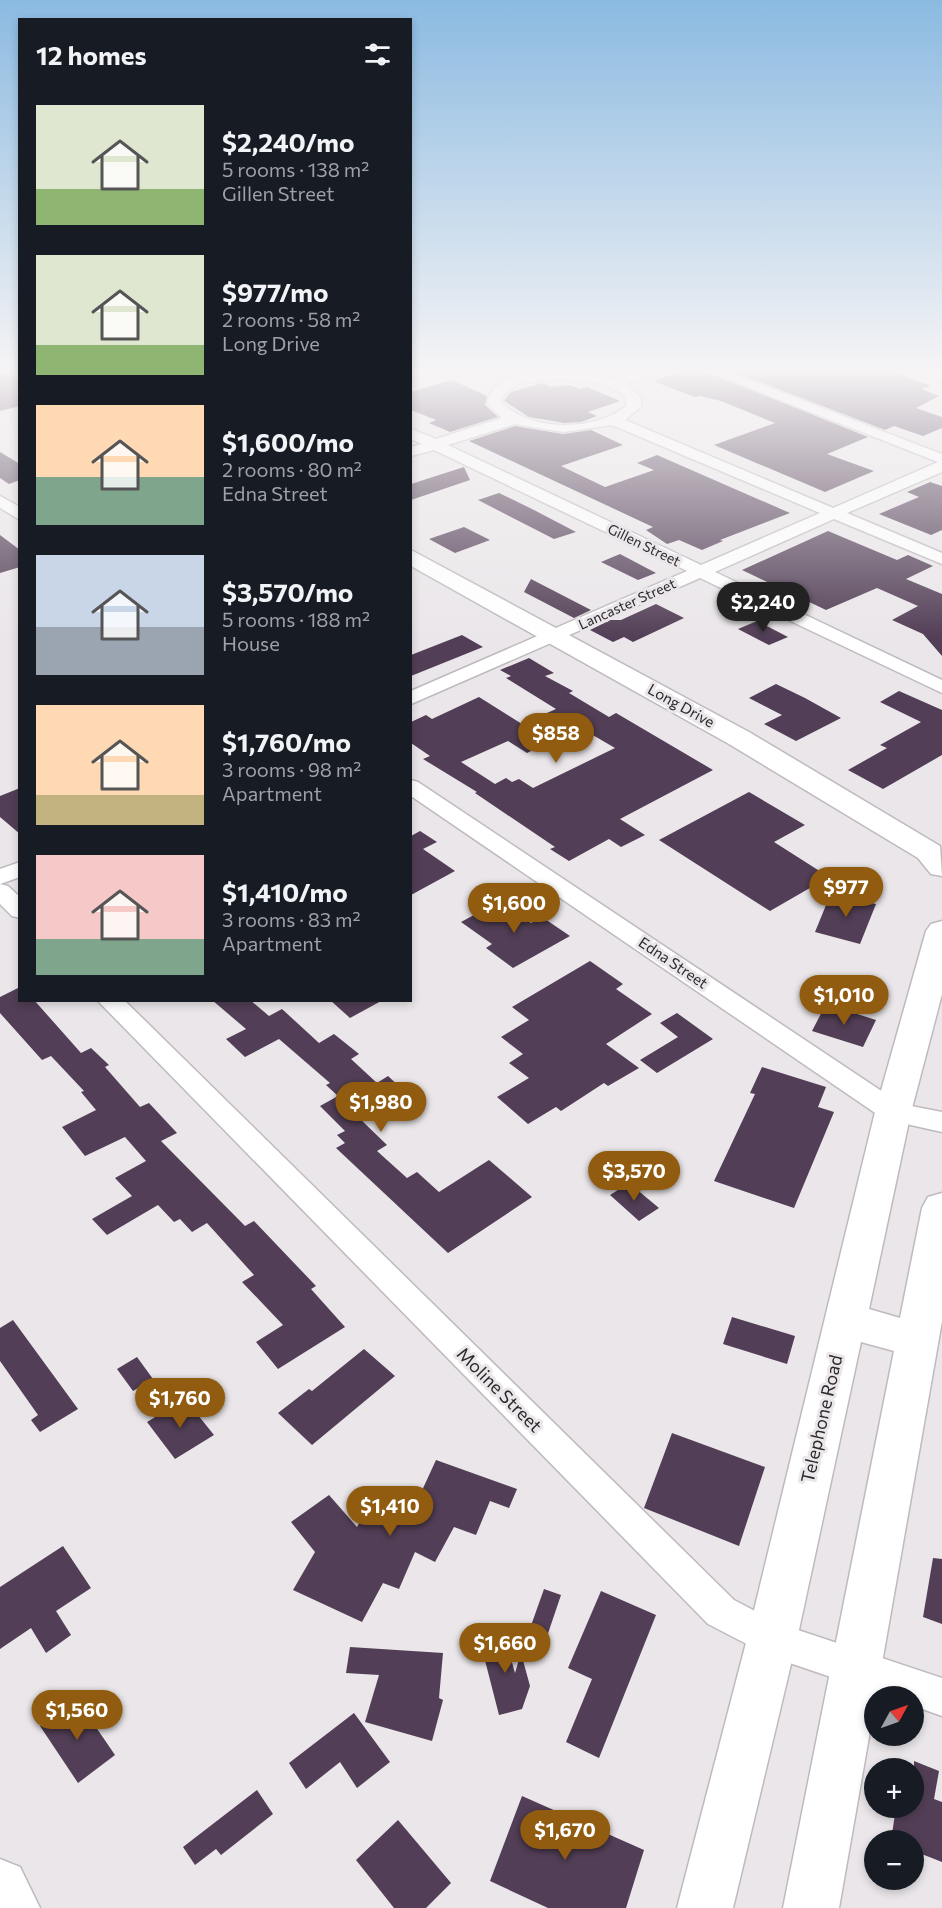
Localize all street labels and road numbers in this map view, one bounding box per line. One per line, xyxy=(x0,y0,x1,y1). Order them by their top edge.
street label: Gillen Street xyxy=(605,520,684,570)
street label: Lancaster Street xyxy=(575,574,678,633)
street label: Long Drive xyxy=(645,679,718,731)
street label: Edna Street xyxy=(636,933,711,992)
street label: Moline Street xyxy=(453,1342,547,1436)
street label: Telephone Road xyxy=(796,1353,846,1485)

